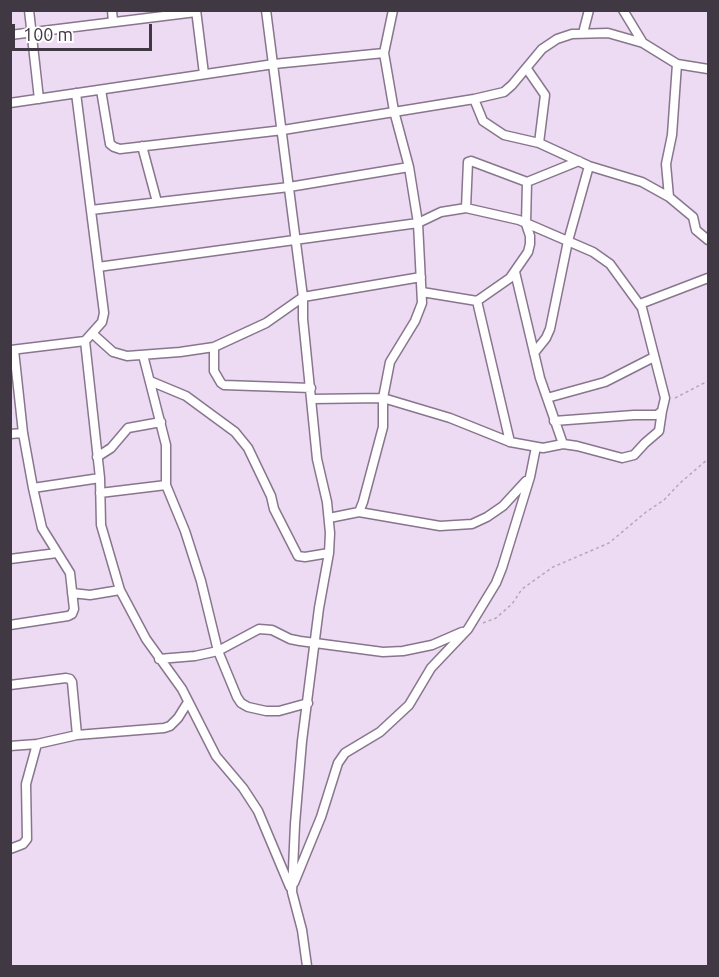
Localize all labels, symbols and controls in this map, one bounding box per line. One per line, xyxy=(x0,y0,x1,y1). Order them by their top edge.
scale bar xyxy=(15,12,154,50)
text: 100 m xyxy=(23,24,73,44)

